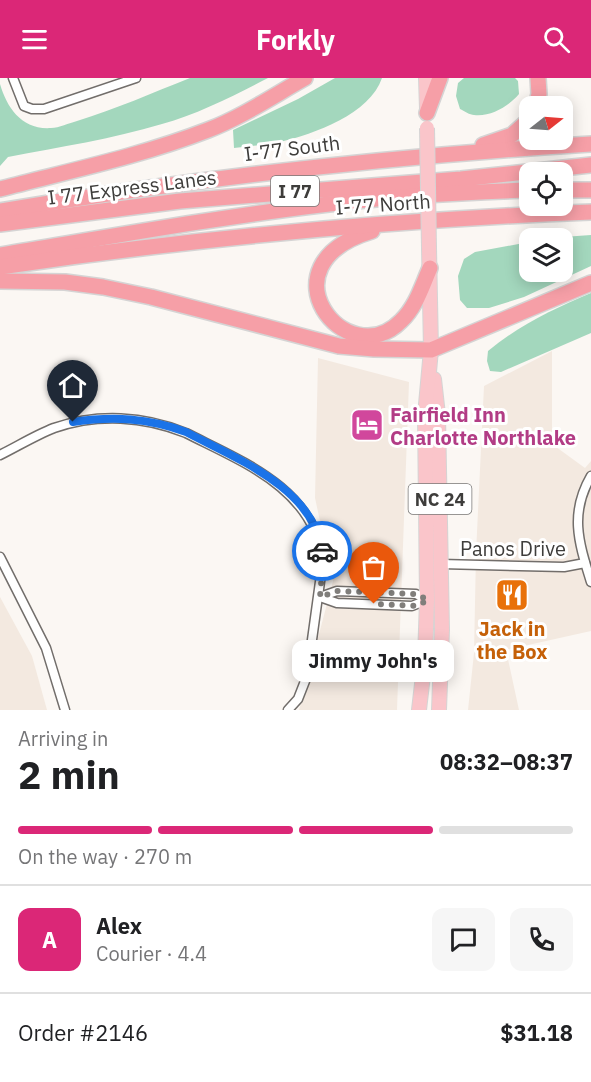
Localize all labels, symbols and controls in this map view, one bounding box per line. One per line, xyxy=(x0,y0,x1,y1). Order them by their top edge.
text: Forkly xyxy=(256,22,335,57)
icon: menu xyxy=(18,23,51,56)
icon: search xyxy=(540,23,573,56)
north arrow xyxy=(519,96,573,150)
map controls xyxy=(519,96,573,282)
street label: I-77 South xyxy=(242,129,342,167)
button: locate xyxy=(519,162,573,216)
street label: I 77 Express Lanes xyxy=(46,163,218,211)
road number: I 77 xyxy=(271,176,319,206)
street label: I-77 North xyxy=(335,187,431,221)
button: layers xyxy=(519,228,573,282)
pin xyxy=(47,360,98,422)
icon: home xyxy=(56,369,89,402)
place label: Fairfield Inn Charlotte Northlake xyxy=(390,401,576,451)
hotel icon: Fairfield Inn Charlotte Northlake xyxy=(349,407,385,443)
road number: NC 24 xyxy=(408,484,472,514)
courier xyxy=(292,521,352,581)
icon: car xyxy=(306,535,339,568)
street label: Panos Drive xyxy=(460,535,566,562)
pin xyxy=(348,542,399,604)
icon: bag xyxy=(357,551,390,584)
restaurant icon: Jack in the Box xyxy=(494,577,530,613)
place label: Jack in the Box xyxy=(476,615,548,665)
callout: Jimmy John's xyxy=(293,640,455,682)
text: Jimmy John's xyxy=(308,647,438,674)
text: Arriving in xyxy=(18,725,108,752)
text: 08:32–08:37 xyxy=(440,747,573,776)
text: 2 min xyxy=(18,749,120,800)
text: On the way · 270 m xyxy=(18,843,192,870)
button: chat xyxy=(432,908,495,971)
button: phone xyxy=(510,908,573,971)
text: Alex xyxy=(96,911,142,940)
text: A xyxy=(42,925,57,954)
text: Courier · 4.4 xyxy=(96,940,207,967)
text: Order #2146 xyxy=(18,1018,148,1047)
text: $31.18 xyxy=(500,1018,573,1047)

